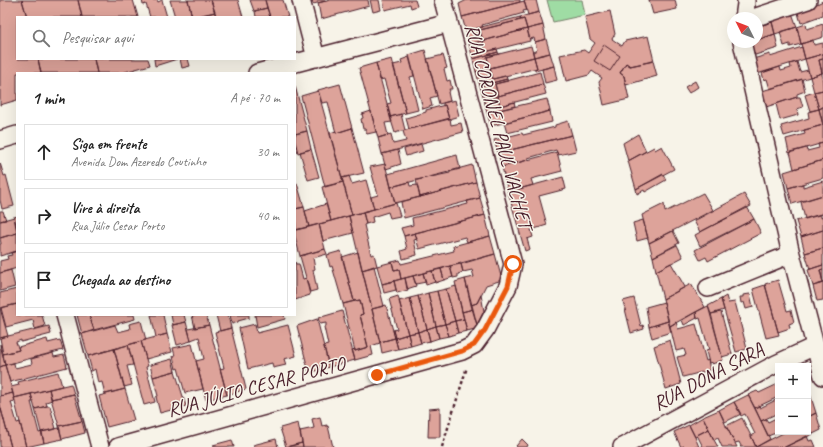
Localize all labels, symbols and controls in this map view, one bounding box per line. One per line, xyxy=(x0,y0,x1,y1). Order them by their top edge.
north arrow xyxy=(727,12,763,48)
search box xyxy=(16,16,296,60)
street label: RUA CORONEL PAUL VACHET xyxy=(459,21,539,236)
icon: search xyxy=(30,27,52,49)
text: Pesquisar aqui xyxy=(62,29,133,48)
text: 1 min xyxy=(32,88,65,109)
text: A pé · 70 m xyxy=(230,90,280,106)
text: Siga em frente xyxy=(71,135,147,154)
icon: ahead xyxy=(33,141,55,163)
text: 30 m xyxy=(257,144,279,160)
text: Avenida Dom Azeredo Coutinho xyxy=(71,154,206,170)
text: Vire à direita xyxy=(71,199,140,218)
icon: right xyxy=(33,205,55,227)
text: 40 m xyxy=(257,208,279,224)
text: Rua Júlio Cesar Porto xyxy=(71,218,164,234)
route start xyxy=(504,255,522,273)
icon: arrive xyxy=(33,269,55,291)
text: Chegada ao destino xyxy=(71,271,170,290)
street label: RUA DONA SARA xyxy=(649,336,769,416)
street label: RUA JÚLIO CESAR PORTO xyxy=(165,350,350,422)
map controls xyxy=(775,363,811,435)
button: + xyxy=(775,363,811,399)
route end xyxy=(368,366,386,384)
button: − xyxy=(775,399,811,435)

